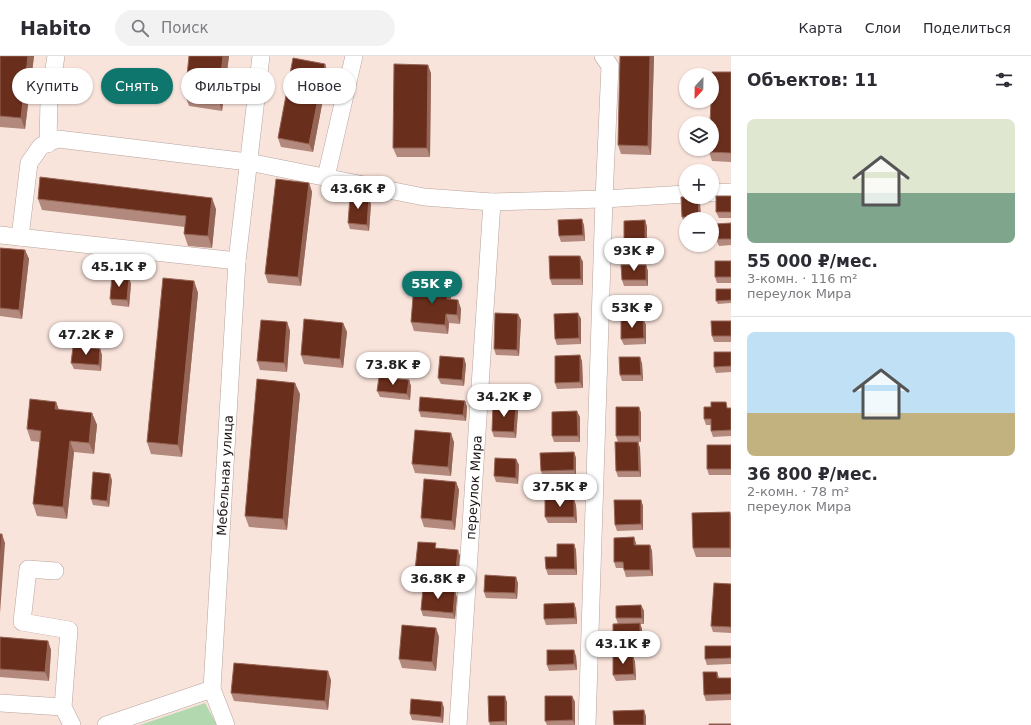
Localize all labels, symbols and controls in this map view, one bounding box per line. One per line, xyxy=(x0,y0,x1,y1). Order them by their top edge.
search box xyxy=(115,10,395,46)
text: Habito xyxy=(20,17,91,39)
icon: search xyxy=(129,17,151,39)
text: Поиск xyxy=(161,19,209,37)
text: Карта xyxy=(799,20,843,36)
text: Слои xyxy=(865,20,901,36)
text: Поделиться xyxy=(923,20,1011,36)
chip: Купить xyxy=(12,68,93,104)
chip: Снять xyxy=(101,68,173,104)
chip: Фильтры xyxy=(181,68,275,104)
chip: Новое xyxy=(283,68,356,104)
north arrow xyxy=(679,68,719,108)
map controls xyxy=(679,68,719,252)
icon: filters xyxy=(993,69,1015,91)
text: Объектов: 11 xyxy=(747,70,878,90)
button: layers xyxy=(679,116,719,156)
icon: home xyxy=(845,145,917,217)
button: + xyxy=(679,164,719,204)
pin: 43.6K ₽ xyxy=(321,176,395,210)
text: 43.6K ₽ xyxy=(330,181,386,196)
button: − xyxy=(679,212,719,252)
pin: 93K ₽ xyxy=(606,238,662,272)
text: 93K ₽ xyxy=(613,243,655,258)
text: 55 000 ₽/мес. xyxy=(747,251,878,271)
pin: 45.1K ₽ xyxy=(82,254,156,288)
text: 45.1K ₽ xyxy=(91,259,147,274)
pin: 55K ₽ xyxy=(404,271,460,305)
text: 3-комн. · 116 m² xyxy=(747,271,857,286)
text: 55K ₽ xyxy=(411,276,453,291)
text: переулок Мира xyxy=(747,286,852,301)
pin: 53K ₽ xyxy=(604,295,660,329)
text: 53K ₽ xyxy=(611,300,653,315)
pin: 47.2K ₽ xyxy=(49,322,123,356)
text: 47.2K ₽ xyxy=(58,327,114,342)
pin: 73.8K ₽ xyxy=(356,352,430,386)
text: 73.8K ₽ xyxy=(365,357,421,372)
icon: home xyxy=(845,358,917,430)
pin: 34.2K ₽ xyxy=(467,384,541,418)
text: 34.2K ₽ xyxy=(476,389,532,404)
street label: Мебельная улица xyxy=(214,415,236,536)
street label: переулок Мира xyxy=(463,435,485,540)
text: 36 800 ₽/мес. xyxy=(747,464,878,484)
pin: 37.5K ₽ xyxy=(523,474,597,508)
text: 37.5K ₽ xyxy=(532,479,588,494)
text: 2-комн. · 78 m² xyxy=(747,484,849,499)
text: переулок Мира xyxy=(747,499,852,514)
pin: 36.8K ₽ xyxy=(401,566,475,600)
text: 36.8K ₽ xyxy=(410,571,466,586)
pin: 43.1K ₽ xyxy=(586,631,660,665)
text: 43.1K ₽ xyxy=(595,636,651,651)

